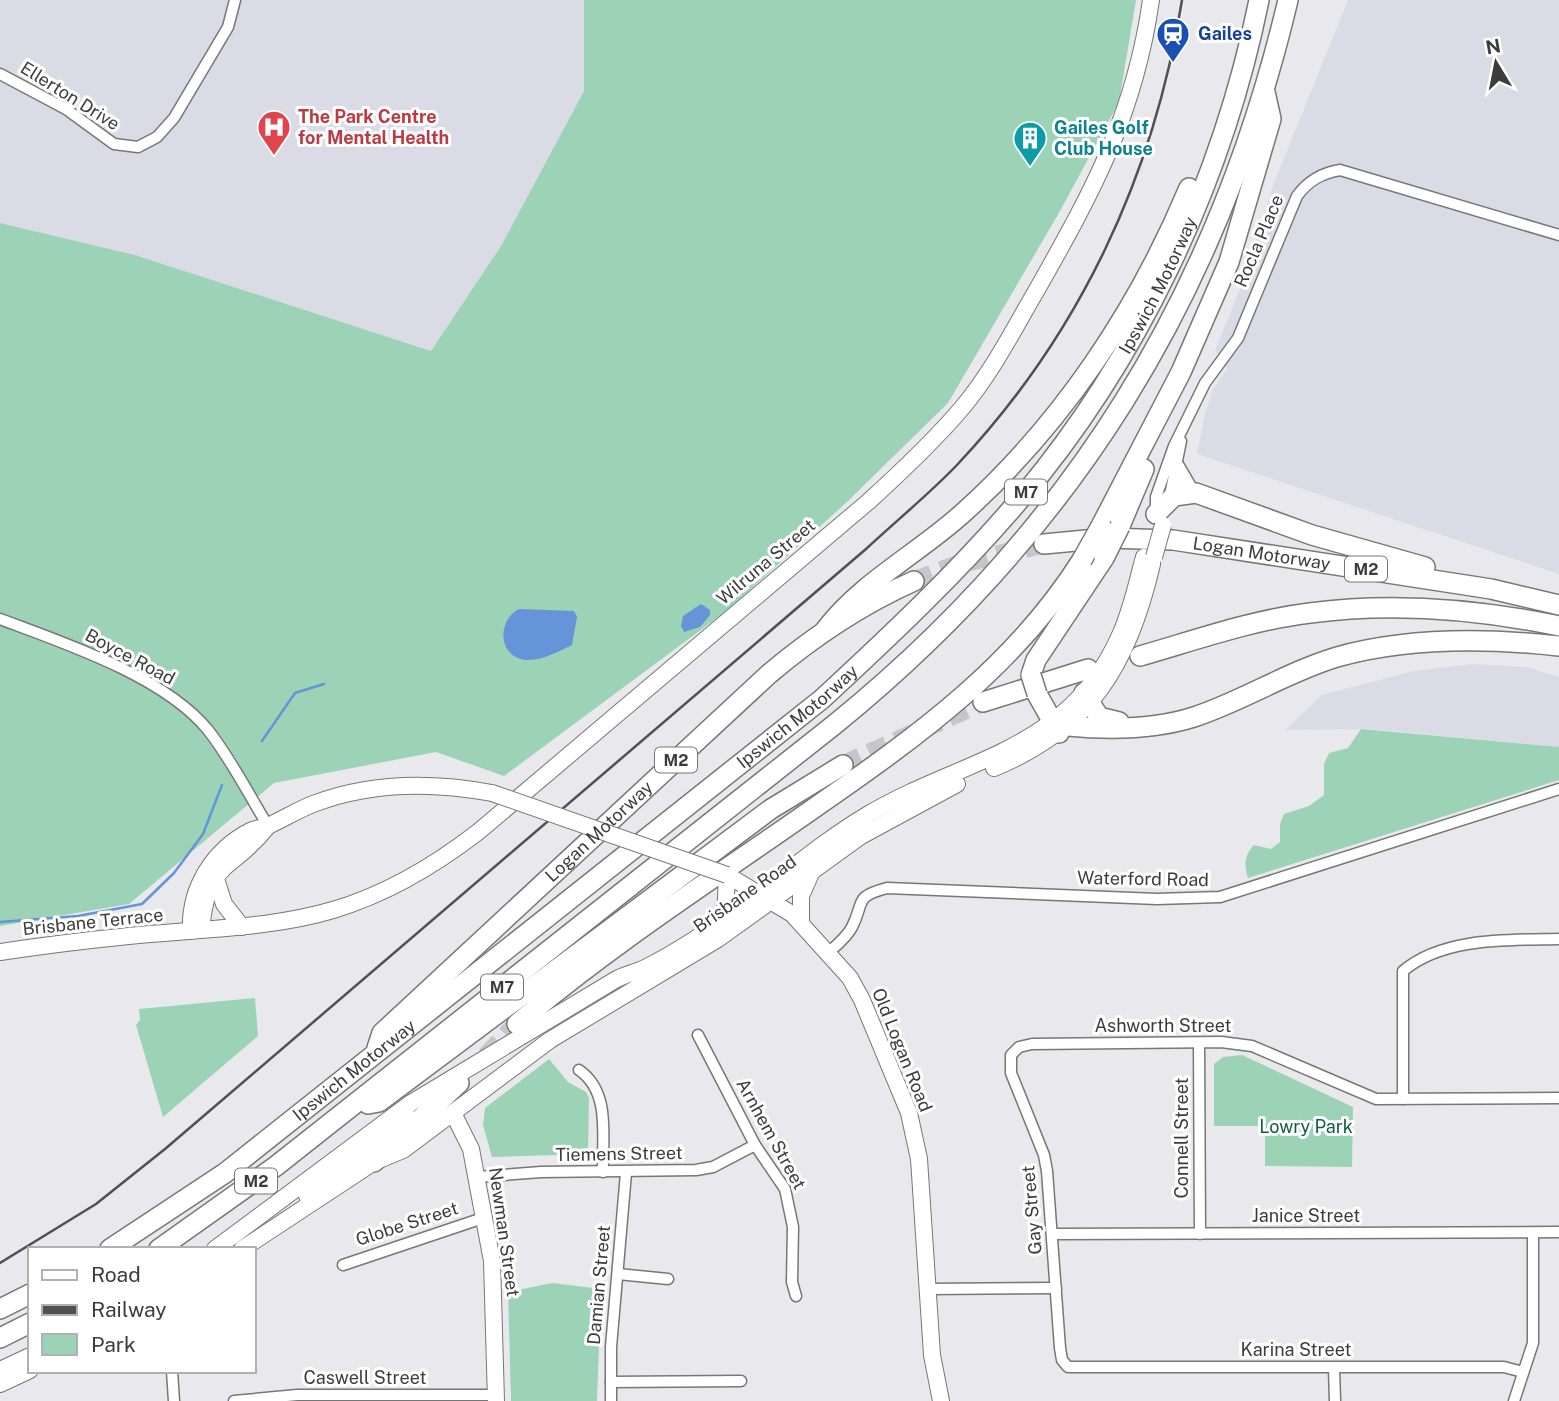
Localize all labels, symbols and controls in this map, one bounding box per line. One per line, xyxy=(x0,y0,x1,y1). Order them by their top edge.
station icon: Gailes xyxy=(1154,15,1192,64)
place label: Gailes xyxy=(1198,23,1252,44)
north arrow xyxy=(1461,28,1531,98)
text: N xyxy=(1484,34,1502,58)
street label: Ellerton Drive xyxy=(17,57,124,134)
place label: The Park Centre for Mental Health xyxy=(298,106,449,148)
hospital icon: The Park Centre for Mental Health xyxy=(255,108,293,157)
place label: Gailes Golf Club House xyxy=(1054,117,1153,159)
building icon: Gailes Golf Club House xyxy=(1011,119,1049,168)
street label: Rocla Place xyxy=(1230,192,1287,290)
street label: Ipswich Motorway xyxy=(1114,213,1201,358)
road number: M7 xyxy=(1005,480,1047,505)
street label: Wilruna Street xyxy=(712,514,819,609)
street label: Logan Motorway xyxy=(1192,532,1332,574)
road number: M2 xyxy=(1345,556,1387,582)
street label: Boyce Road xyxy=(82,624,179,689)
street label: Ipswich Motorway xyxy=(733,660,862,772)
road number: M2 xyxy=(655,748,697,772)
street label: Logan Motorway xyxy=(541,776,657,886)
street label: Brisbane Road xyxy=(689,850,800,937)
street label: Waterford Road xyxy=(1077,867,1209,890)
street label: Brisbane Terrace xyxy=(22,904,164,939)
road number: M7 xyxy=(481,974,523,1000)
street label: Old Logan Road xyxy=(868,985,937,1115)
street label: Ipswich Motorway xyxy=(288,1015,420,1125)
street label: Ashworth Street xyxy=(1095,1015,1231,1036)
street label: Arnhem Street xyxy=(732,1075,811,1193)
street label: Connell Street xyxy=(1171,1077,1192,1199)
park label: Lowry Park xyxy=(1259,1116,1353,1137)
street label: Tiemens Street xyxy=(555,1142,683,1165)
street label: Gay Street xyxy=(1017,1165,1046,1255)
street label: Newman Street xyxy=(485,1166,524,1298)
road number: M2 xyxy=(235,1168,277,1194)
street label: Globe Street xyxy=(353,1197,461,1250)
street label: Janice Street xyxy=(1252,1205,1360,1226)
street label: Damian Street xyxy=(583,1224,614,1346)
legend xyxy=(28,1247,256,1373)
text: Road xyxy=(91,1262,141,1287)
text: Railway xyxy=(91,1297,167,1322)
text: Park xyxy=(91,1332,136,1357)
street label: Karina Street xyxy=(1241,1339,1351,1360)
street label: Caswell Street xyxy=(304,1367,426,1388)

